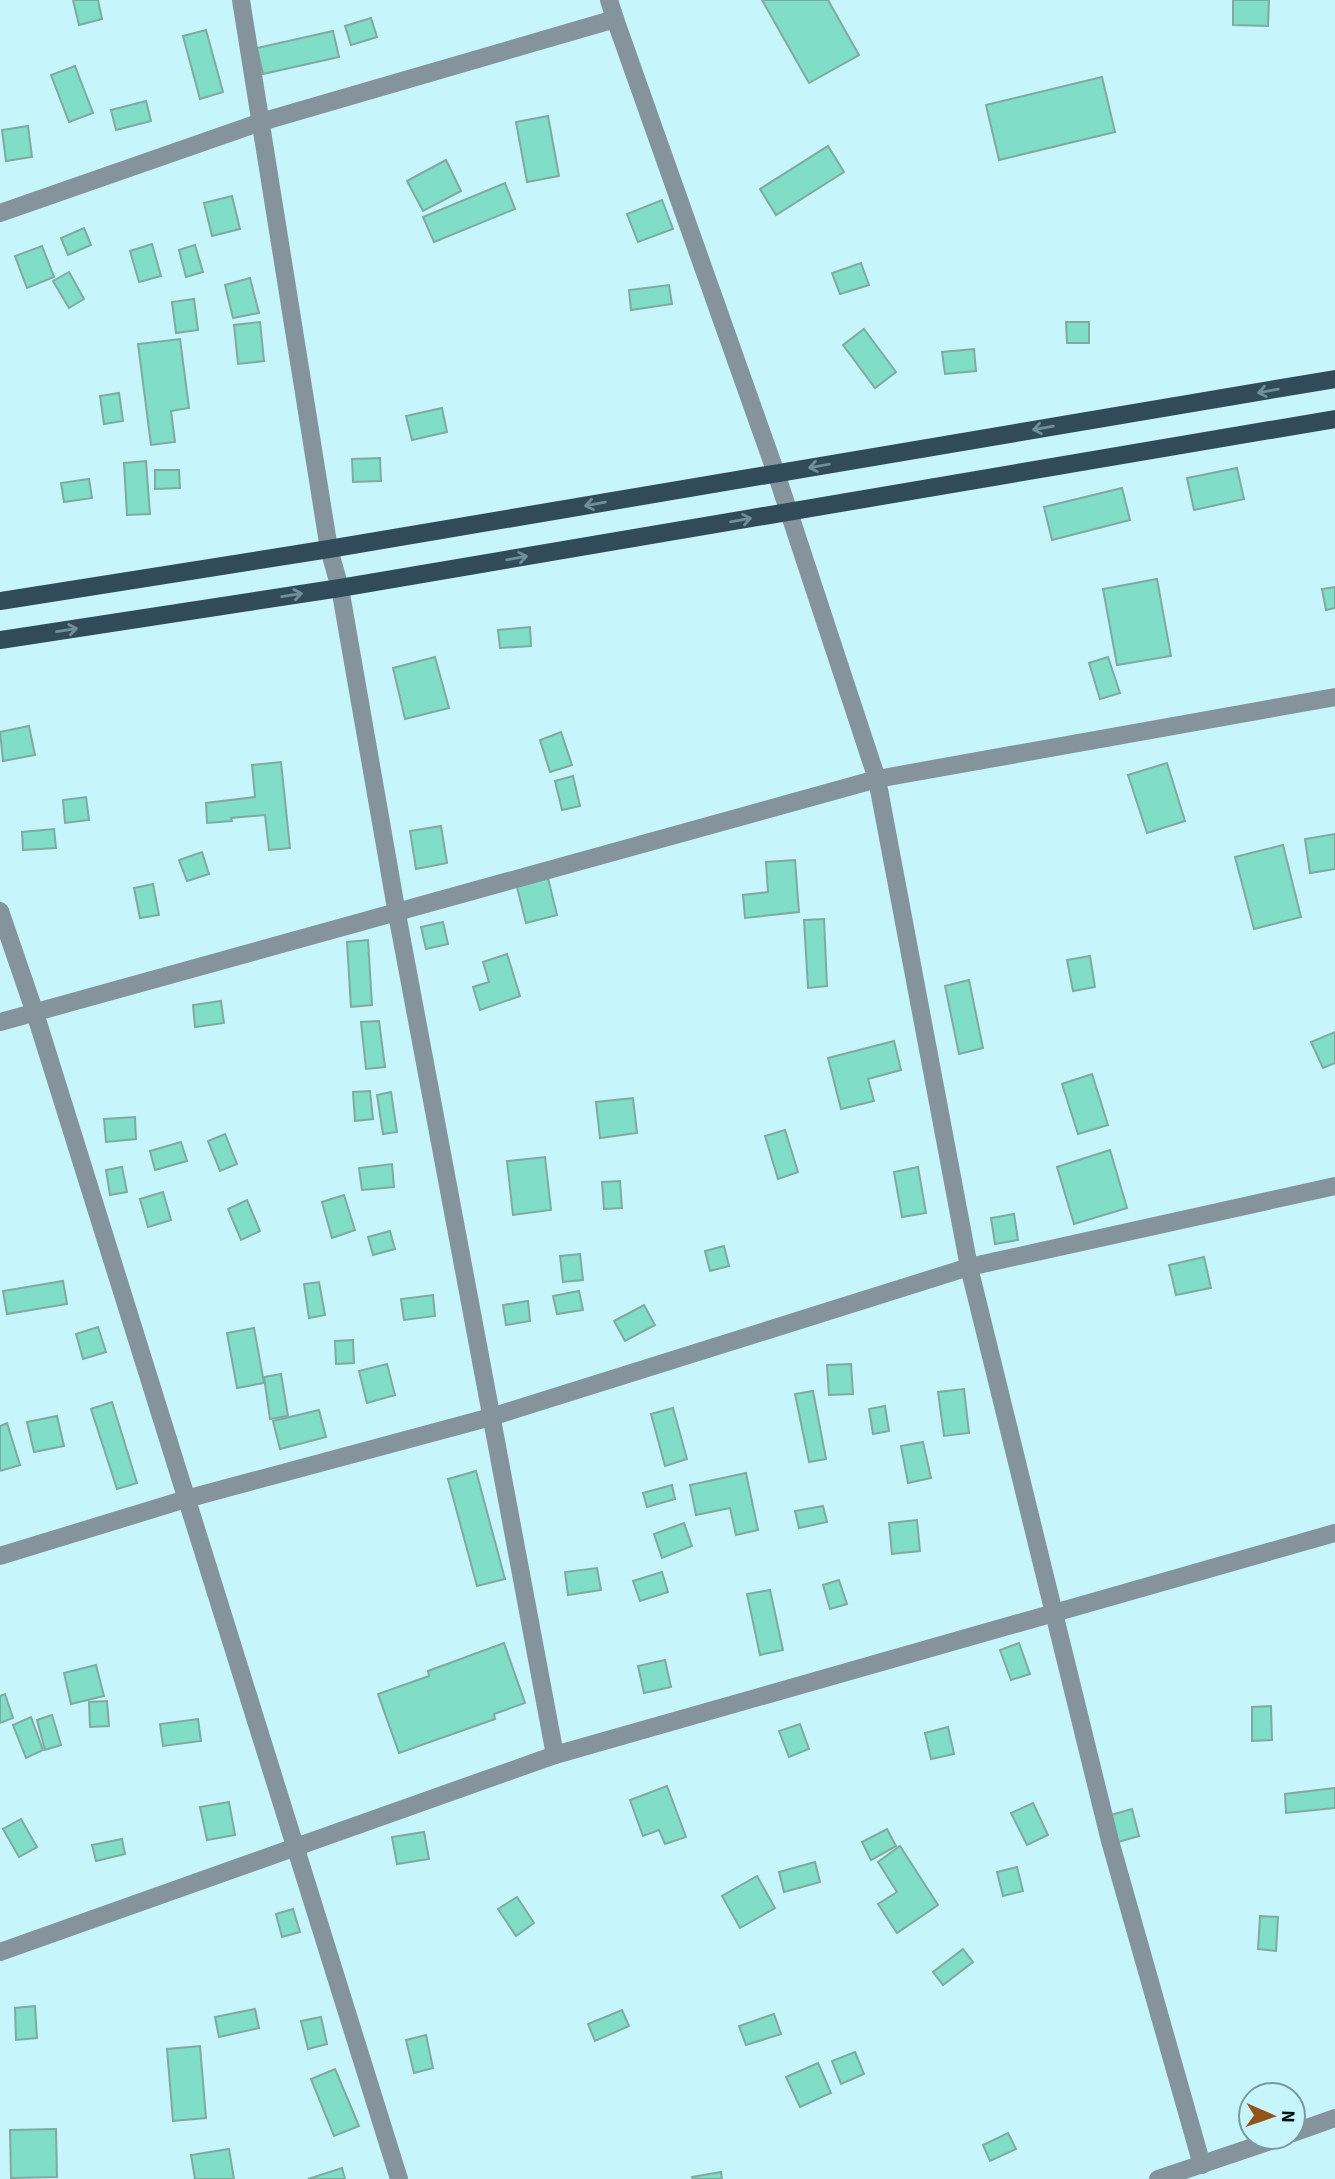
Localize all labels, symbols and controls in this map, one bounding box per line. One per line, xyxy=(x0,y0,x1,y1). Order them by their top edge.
one-way arrow xyxy=(1257,384,1280,398)
one-way arrow xyxy=(1032,422,1055,435)
one-way arrow xyxy=(808,460,831,473)
one-way arrow xyxy=(584,498,607,511)
one-way arrow xyxy=(729,513,752,526)
one-way arrow xyxy=(505,551,528,564)
one-way arrow xyxy=(280,588,303,601)
one-way arrow xyxy=(56,623,78,636)
north arrow xyxy=(1237,2081,1307,2151)
text: N xyxy=(1274,2110,1301,2123)

